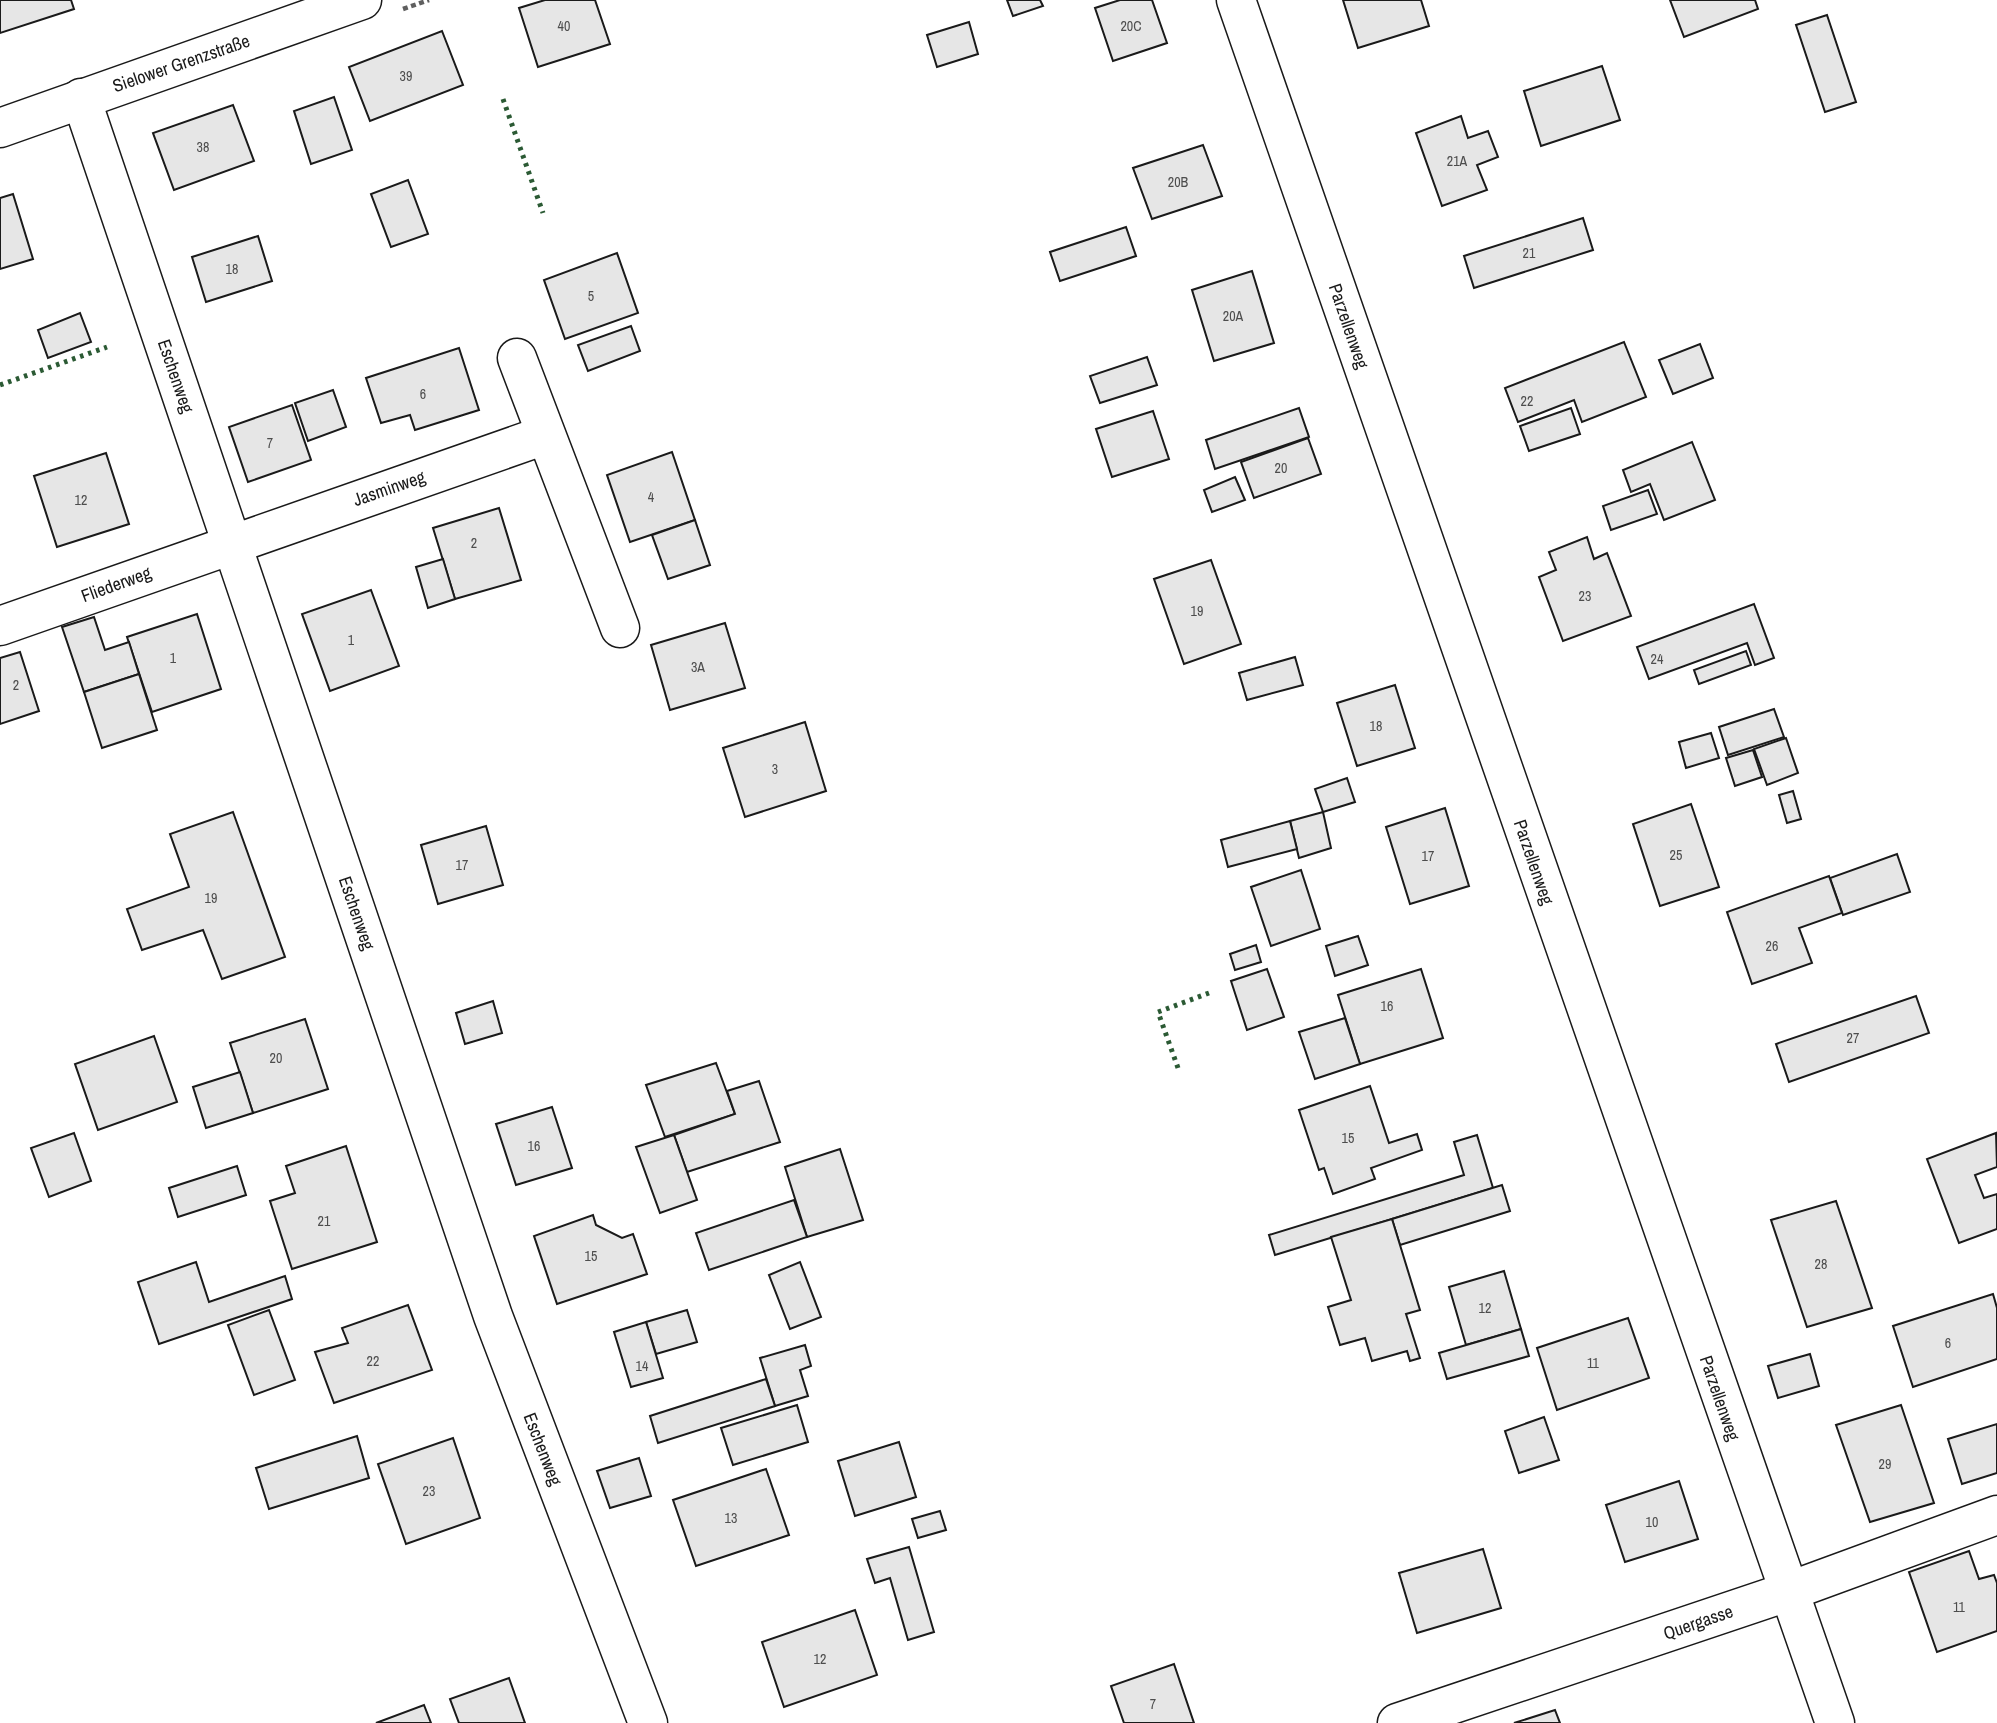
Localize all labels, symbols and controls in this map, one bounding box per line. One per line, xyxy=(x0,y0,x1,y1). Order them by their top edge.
house number: 40 xyxy=(558,17,570,35)
house number: 20C xyxy=(1120,17,1142,35)
street label: Sielower Grenzstraße xyxy=(109,28,253,98)
house number: 39 xyxy=(400,67,412,85)
house number: 38 xyxy=(197,138,209,156)
house number: 21A xyxy=(1447,152,1468,170)
house number: 20B xyxy=(1168,173,1189,191)
house number: 21 xyxy=(1523,244,1536,262)
house number: 18 xyxy=(226,260,238,278)
street label: Parzellenweg xyxy=(1323,280,1375,373)
house number: 5 xyxy=(588,287,594,305)
house number: 20A xyxy=(1223,307,1244,325)
street label: Eschenweg xyxy=(152,336,200,417)
house number: 6 xyxy=(420,385,426,403)
house number: 22 xyxy=(1521,392,1533,410)
house number: 7 xyxy=(267,434,273,452)
house number: 20 xyxy=(1275,459,1287,477)
street label: Jasminweg xyxy=(350,464,429,512)
house number: 4 xyxy=(648,488,655,506)
house number: 12 xyxy=(75,491,87,509)
house number: 2 xyxy=(471,534,477,552)
street label: Fliederweg xyxy=(77,559,155,608)
house number: 23 xyxy=(1579,587,1591,605)
house number: 19 xyxy=(1191,602,1203,620)
house number: 1 xyxy=(348,631,355,649)
house number: 1 xyxy=(170,649,177,667)
house number: 24 xyxy=(1651,650,1664,668)
house number: 3A xyxy=(691,658,705,676)
house number: 2 xyxy=(13,676,19,694)
house number: 18 xyxy=(1370,717,1382,735)
house number: 3 xyxy=(772,760,778,778)
street label: Parzellenweg xyxy=(1508,816,1560,909)
house number: 25 xyxy=(1670,846,1682,864)
house number: 17 xyxy=(1422,847,1434,865)
house number: 17 xyxy=(456,856,468,874)
street label: Eschenweg xyxy=(333,873,381,954)
house number: 19 xyxy=(205,889,217,907)
house number: 26 xyxy=(1766,937,1778,955)
house number: 16 xyxy=(1381,997,1393,1015)
house number: 27 xyxy=(1847,1029,1859,1047)
house number: 20 xyxy=(270,1049,282,1067)
house number: 15 xyxy=(1342,1129,1354,1147)
house number: 16 xyxy=(528,1137,540,1155)
house number: 21 xyxy=(318,1212,331,1230)
house number: 15 xyxy=(585,1247,597,1265)
house number: 28 xyxy=(1815,1255,1827,1273)
house number: 12 xyxy=(1479,1299,1491,1317)
house number: 6 xyxy=(1945,1334,1951,1352)
house number: 22 xyxy=(367,1352,379,1370)
street label: Parzellenweg xyxy=(1694,1352,1746,1445)
house number: 11 xyxy=(1587,1354,1600,1372)
house number: 14 xyxy=(636,1357,649,1375)
street label: Eschenweg xyxy=(518,1409,569,1490)
house number: 29 xyxy=(1879,1455,1891,1473)
house number: 23 xyxy=(423,1482,435,1500)
house number: 13 xyxy=(725,1509,737,1527)
house number: 10 xyxy=(1646,1513,1658,1531)
street label: Quergasse xyxy=(1660,1598,1736,1646)
house number: 11 xyxy=(1953,1598,1966,1616)
house number: 12 xyxy=(814,1650,826,1668)
house number: 7 xyxy=(1150,1695,1156,1713)

